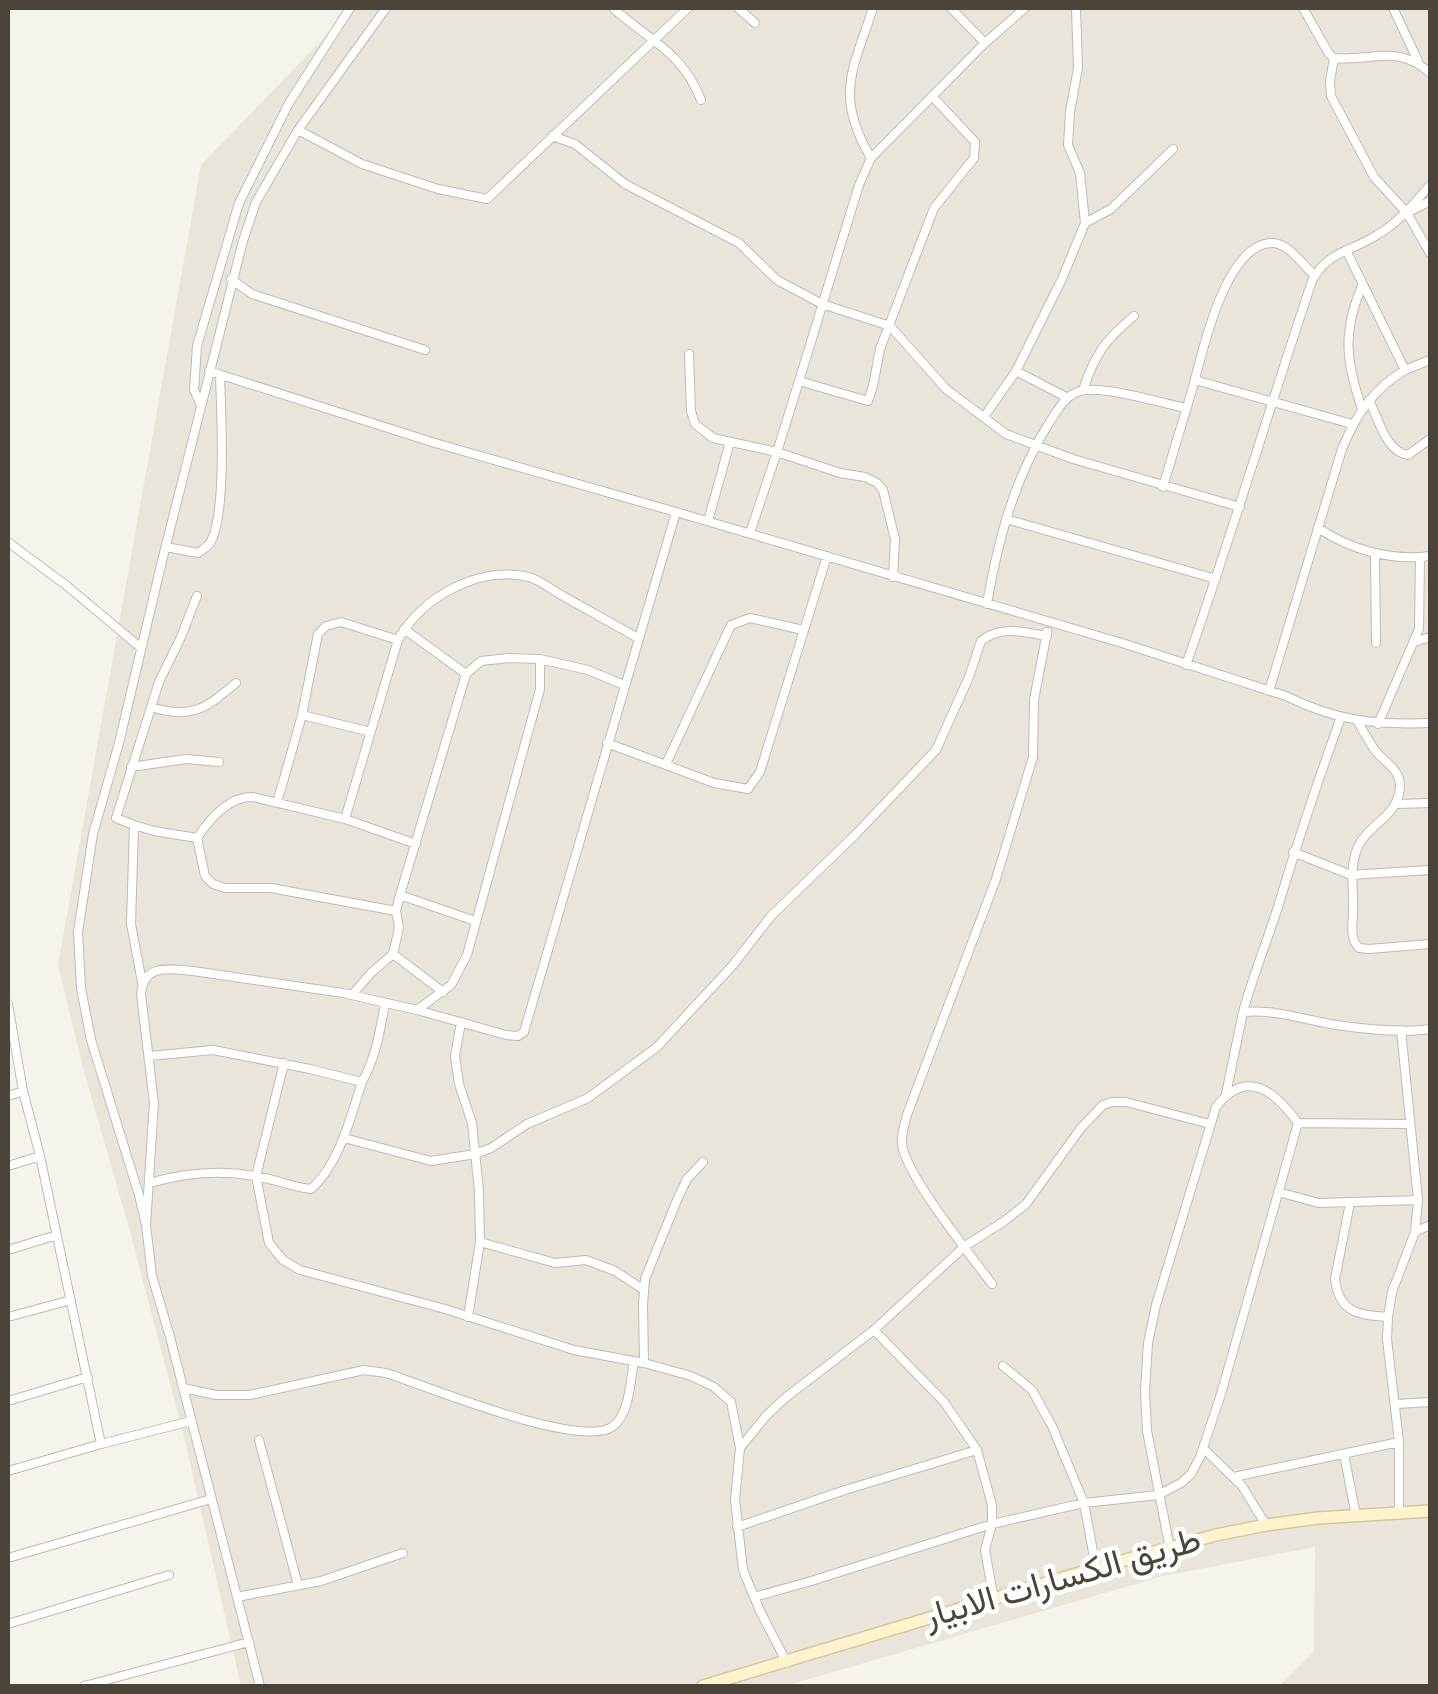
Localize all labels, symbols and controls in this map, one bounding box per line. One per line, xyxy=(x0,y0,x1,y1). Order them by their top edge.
street label: طريق الكسارات الابيار xyxy=(919,1519,1206,1641)

